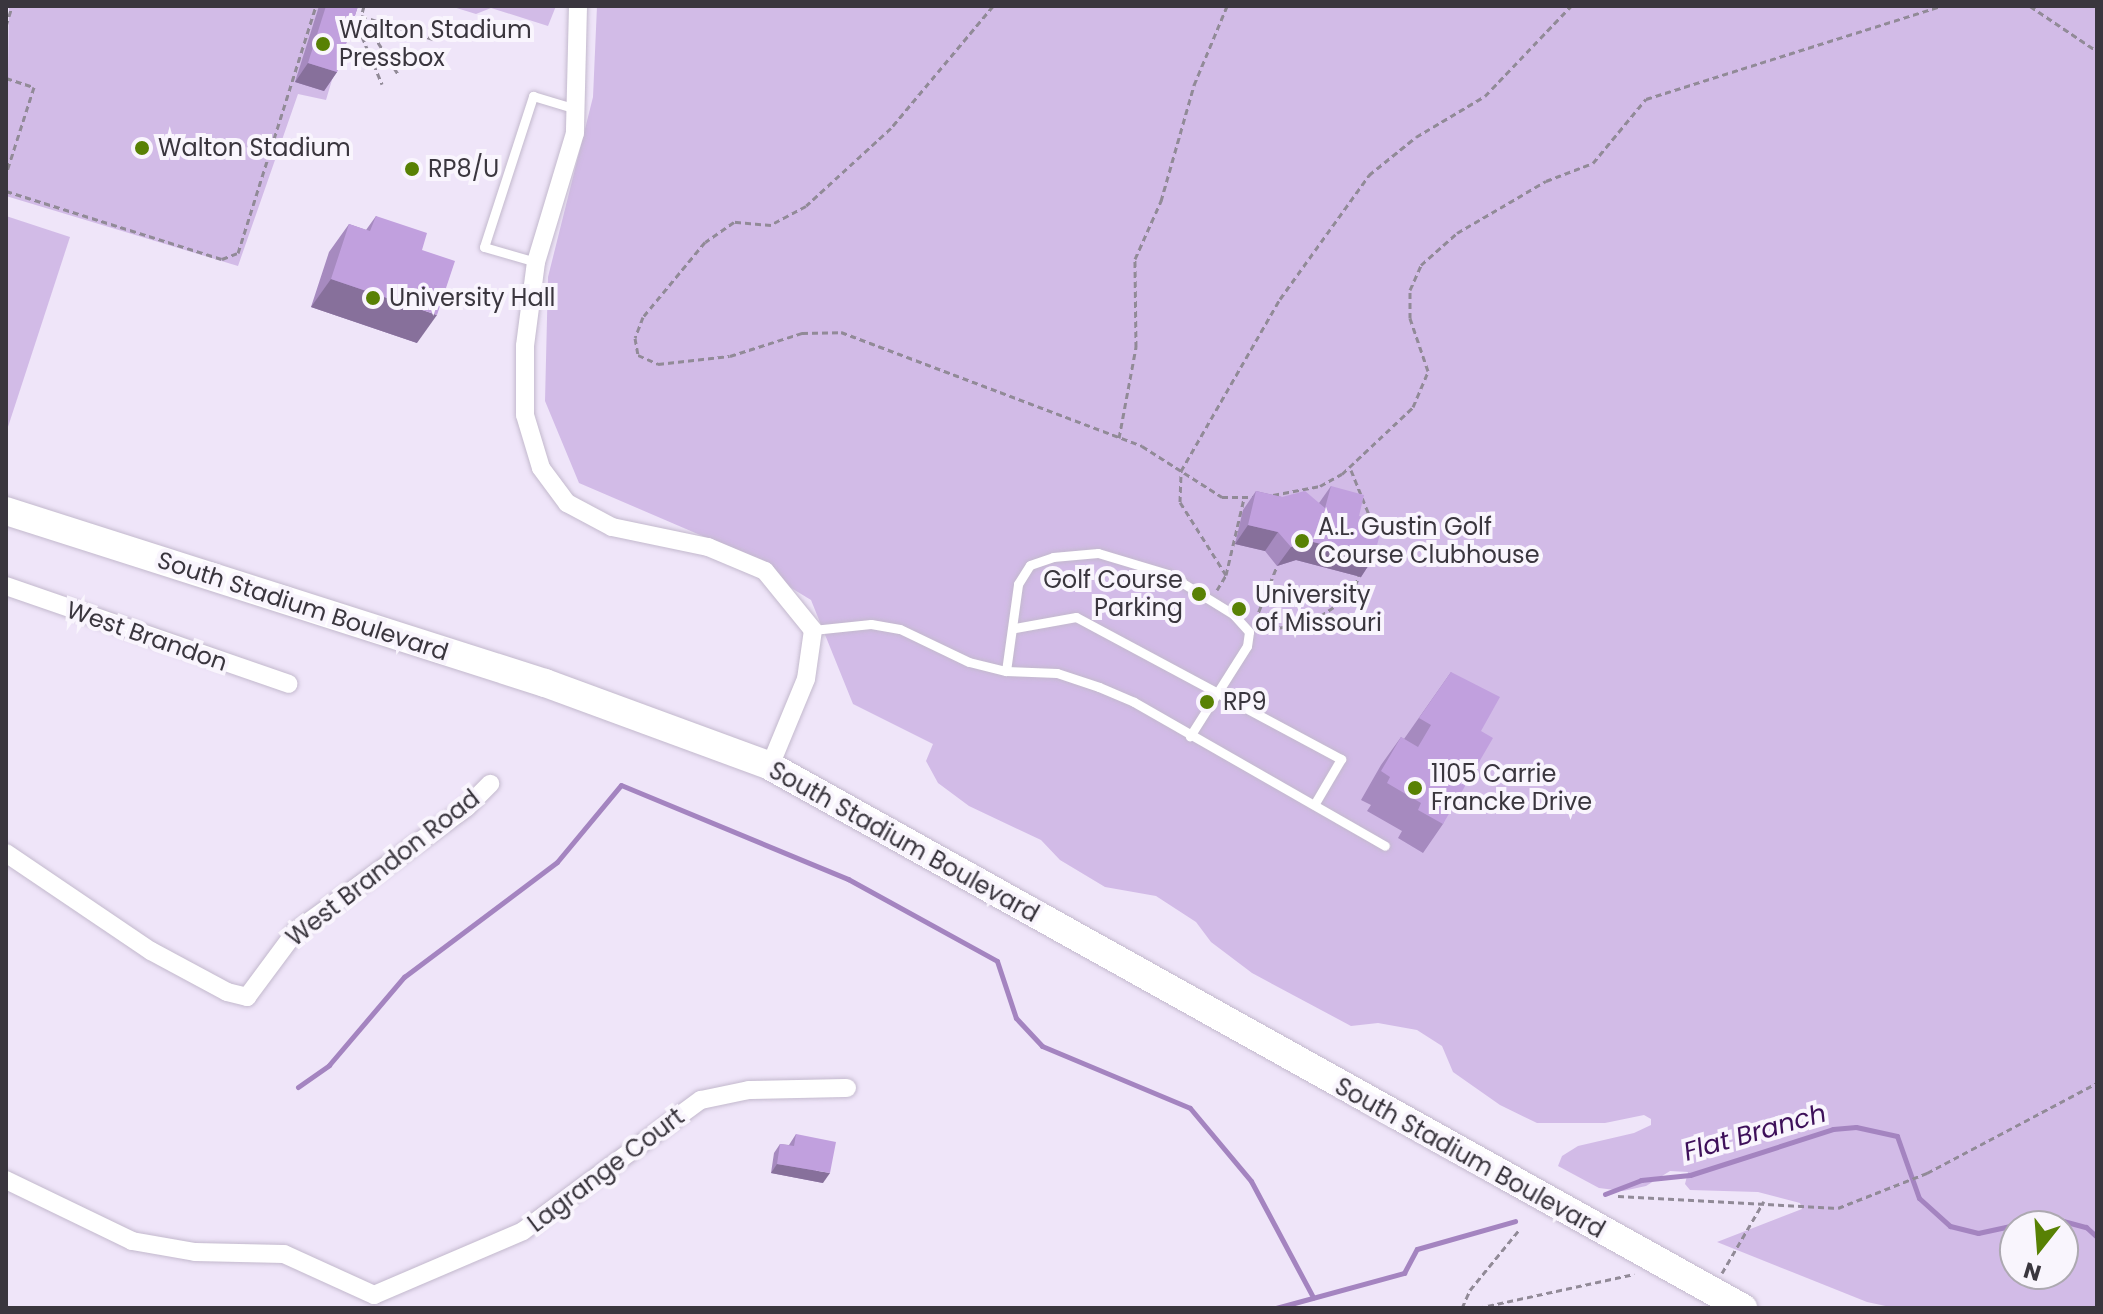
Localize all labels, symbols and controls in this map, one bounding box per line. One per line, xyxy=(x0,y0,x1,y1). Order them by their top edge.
place label: Walton Stadium Pressbox xyxy=(339,16,532,72)
marker: Walton Stadium Pressbox xyxy=(314,35,332,53)
place label: Walton Stadium xyxy=(158,134,351,162)
marker: Walton Stadium xyxy=(133,139,151,157)
place label: RP8/U xyxy=(428,155,499,183)
marker: RP8/U xyxy=(403,160,421,178)
place label: University Hall xyxy=(389,284,555,312)
marker: University Hall xyxy=(364,289,382,307)
place label: A.L. Gustin Golf Course Clubhouse xyxy=(1318,513,1540,569)
marker: A.L. Gustin Golf Course Clubhouse xyxy=(1293,532,1311,550)
street label: South Stadium Boulevard xyxy=(154,545,452,667)
place label: Golf Course Parking xyxy=(1043,566,1183,622)
place label: University of Missouri xyxy=(1255,581,1382,637)
marker: Golf Course Parking xyxy=(1190,585,1208,603)
street label: West Brandon xyxy=(63,595,231,677)
marker: University of Missouri xyxy=(1230,600,1248,618)
place label: RP9 xyxy=(1223,688,1267,716)
marker: RP9 xyxy=(1198,693,1216,711)
street label: South Stadium Boulevard xyxy=(764,756,1044,928)
place label: 1105 Carrie Francke Drive xyxy=(1431,760,1592,816)
marker: 1105 Carrie Francke Drive xyxy=(1406,779,1424,797)
street label: West Brandon Road xyxy=(281,784,485,952)
street label: South Stadium Boulevard xyxy=(1330,1072,1610,1244)
water label: Flat Branch xyxy=(1680,1098,1830,1168)
street label: Lagrange Court xyxy=(522,1102,690,1238)
north arrow xyxy=(1999,1210,2079,1290)
text: N xyxy=(2020,1254,2045,1289)

